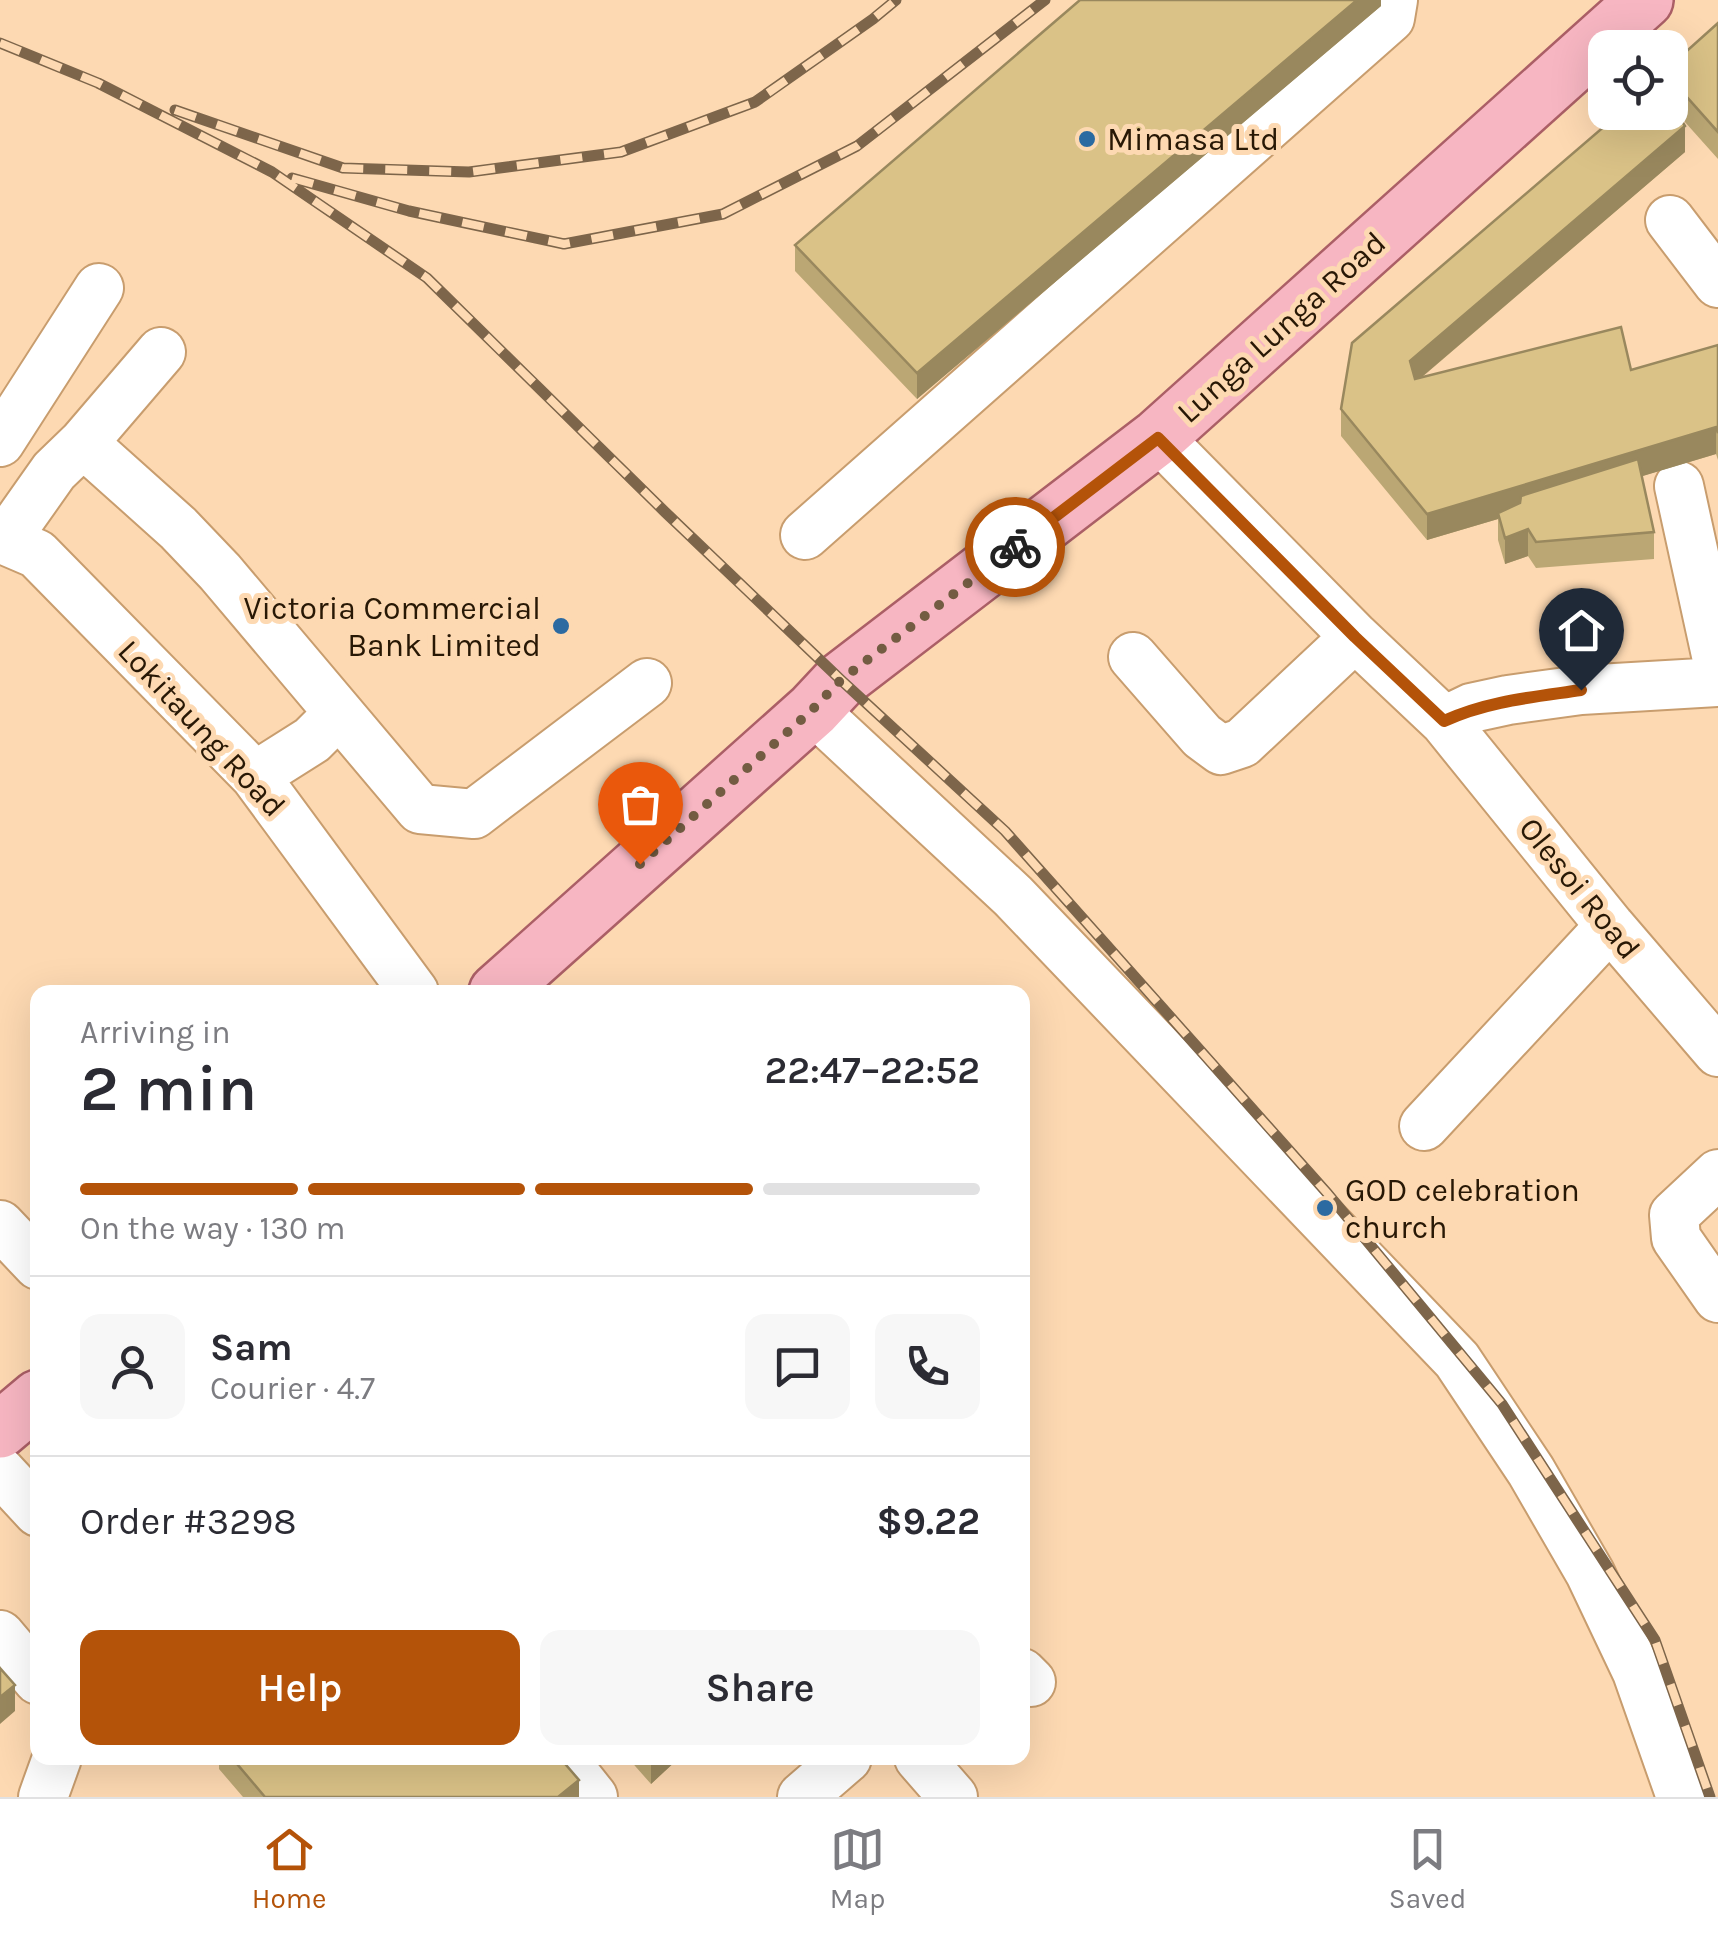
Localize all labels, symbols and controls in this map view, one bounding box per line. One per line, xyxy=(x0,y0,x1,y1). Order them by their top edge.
map controls xyxy=(1588,30,1688,130)
button: locate xyxy=(1588,30,1688,130)
place label: Mimasa Ltd xyxy=(1107,121,1279,158)
marker: Mimasa Ltd xyxy=(1076,128,1098,150)
street label: Lunga Lunga Road xyxy=(1170,224,1393,431)
courier xyxy=(965,497,1065,597)
icon: bike xyxy=(988,520,1043,575)
pin xyxy=(1539,588,1624,691)
place label: Victoria Commercial Bank Limited xyxy=(244,590,541,664)
icon: home xyxy=(1554,603,1609,658)
marker: Victoria Commercial Bank Limited xyxy=(550,615,572,637)
street label: Lokitaung Road xyxy=(110,632,293,824)
pin xyxy=(598,762,683,865)
icon: bag xyxy=(613,777,668,832)
street label: Olesoi Road xyxy=(1511,810,1648,966)
text: Arriving in xyxy=(80,1014,231,1051)
text: 22:47–22:52 xyxy=(765,1048,980,1093)
text: 2 min xyxy=(80,1050,257,1126)
place label: GOD celebration church xyxy=(1345,1172,1580,1246)
marker: GOD celebration church xyxy=(1314,1197,1336,1219)
text: On the way · 130 m xyxy=(80,1210,346,1247)
button: person xyxy=(80,1314,185,1419)
button: chat xyxy=(745,1314,850,1419)
button: phone xyxy=(875,1314,980,1419)
text: Sam xyxy=(210,1325,293,1370)
text: Courier · 4.7 xyxy=(210,1370,375,1407)
text: Order #3298 xyxy=(80,1499,297,1544)
text: $9.22 xyxy=(876,1499,980,1544)
button: Help xyxy=(80,1630,520,1745)
button: Share xyxy=(540,1630,980,1745)
tab: Home xyxy=(252,1822,326,1915)
tab: Map xyxy=(830,1822,885,1915)
tab: Saved xyxy=(1389,1822,1466,1915)

